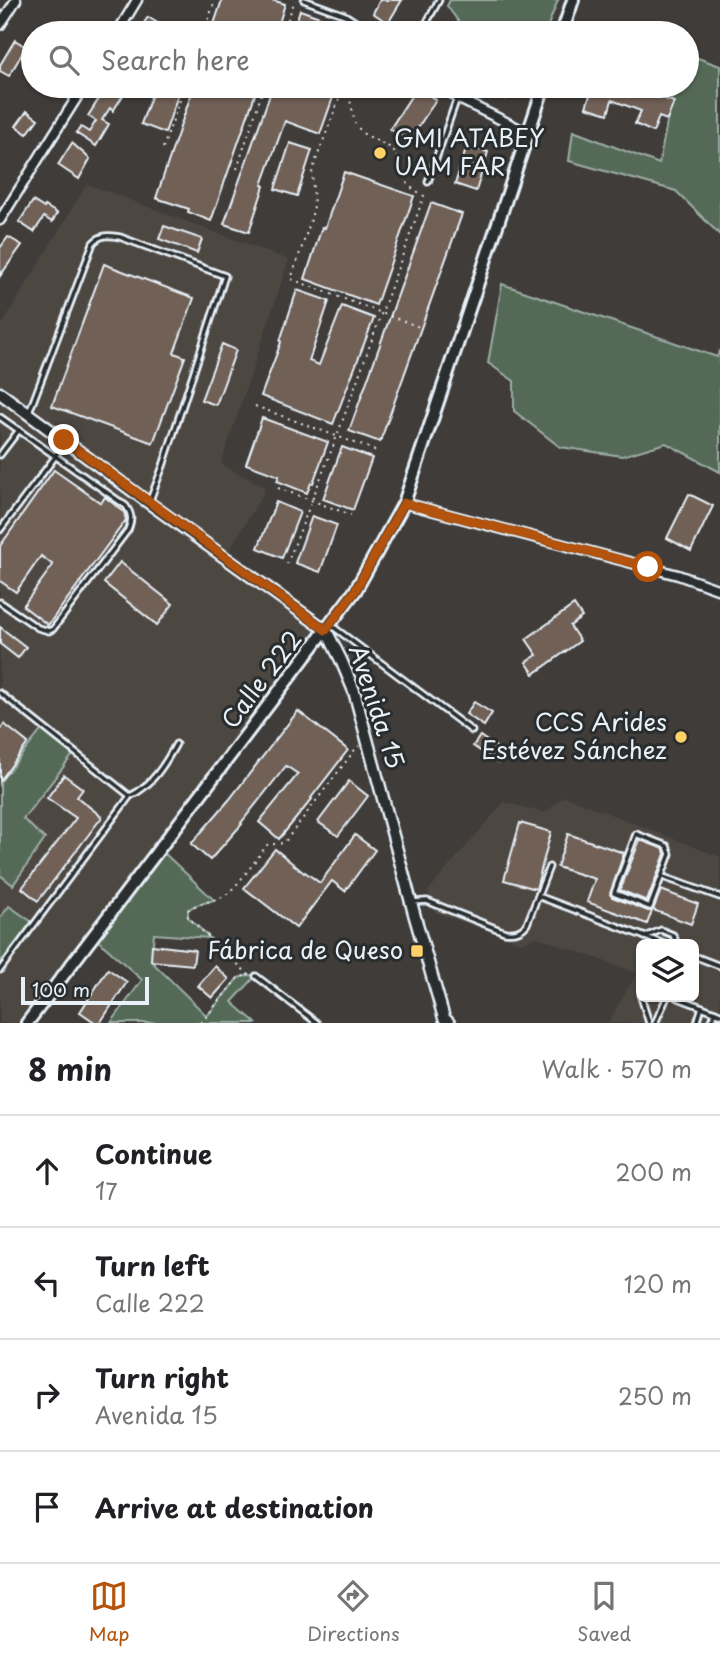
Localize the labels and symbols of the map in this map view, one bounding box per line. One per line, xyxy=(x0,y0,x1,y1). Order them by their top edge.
place label: GMI ATABEY UAM FAR xyxy=(394,119,545,183)
marker: GMI ATABEY UAM FAR xyxy=(372,145,388,161)
route end xyxy=(48,424,79,455)
route start xyxy=(632,551,663,582)
street label: Calle 222 xyxy=(212,622,309,735)
street label: Avenida 15 xyxy=(341,640,415,773)
place label: CCS Arides Estévez Sánchez xyxy=(481,703,667,767)
marker: CCS Arides Estévez Sánchez xyxy=(673,729,689,745)
place label: Fábrica de Queso xyxy=(207,931,403,967)
marker: Fábrica de Queso xyxy=(409,943,425,959)
scale bar xyxy=(21,974,149,1006)

